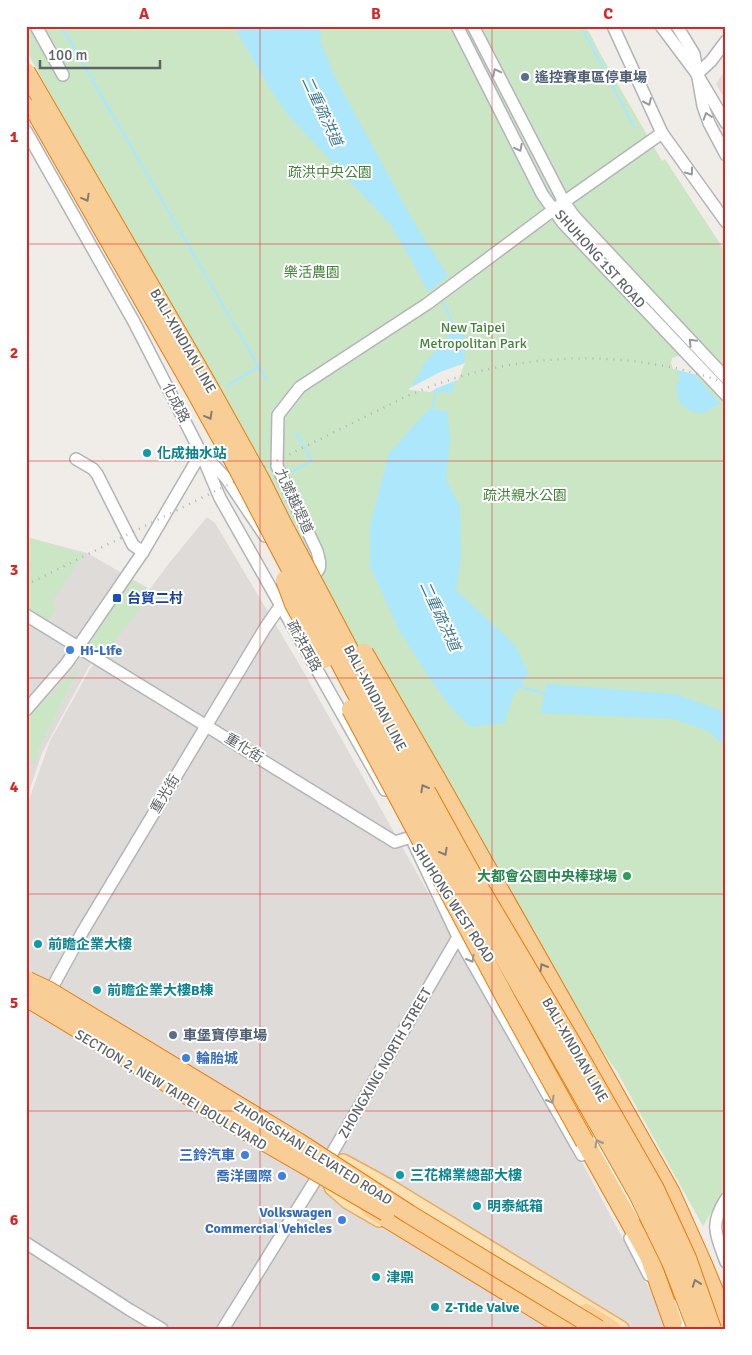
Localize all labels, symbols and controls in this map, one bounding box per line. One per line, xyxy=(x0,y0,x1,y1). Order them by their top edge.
text: A xyxy=(139,4,150,24)
text: B xyxy=(371,4,381,24)
text: C xyxy=(603,4,613,24)
scale bar xyxy=(40,38,160,70)
text: 100 m xyxy=(48,46,88,64)
one-way arrow xyxy=(492,68,502,77)
place label: 遙控賽車區停車場 xyxy=(535,69,647,86)
marker: 遙控賽車區停車場 xyxy=(519,71,531,83)
water label: 二重疏洪道 xyxy=(298,73,347,151)
one-way arrow xyxy=(642,97,652,106)
one-way arrow xyxy=(702,112,712,121)
text: 1 xyxy=(10,127,19,147)
one-way arrow xyxy=(513,143,523,152)
park label: 疏洪中央公園 xyxy=(288,164,372,181)
one-way arrow xyxy=(684,167,693,176)
one-way arrow xyxy=(80,193,90,202)
street label: SHUHONG 1ST ROAD xyxy=(551,206,649,312)
park label: 樂活農園 xyxy=(284,264,340,281)
street label: BALI-XINDIAN LINE xyxy=(146,286,220,396)
park label: New Taipei Metropolitan Park xyxy=(419,319,527,352)
one-way arrow xyxy=(689,339,698,348)
text: 2 xyxy=(10,343,18,363)
street label: 化成路 xyxy=(159,380,193,426)
one-way arrow xyxy=(203,411,213,420)
place label: 化成抽水站 xyxy=(157,445,227,462)
marker: 化成抽水站 xyxy=(141,447,153,459)
street label: 九號越堤道 xyxy=(272,466,316,536)
park label: 疏洪親水公園 xyxy=(483,487,567,504)
text: 3 xyxy=(10,560,18,580)
water label: 二重疏洪道 xyxy=(416,578,465,656)
place label: 台貿二村 xyxy=(127,590,183,607)
marker: 台貿二村 xyxy=(111,592,123,604)
street label: 疏洪西路 xyxy=(283,617,325,675)
place label: Hi-Life xyxy=(80,642,122,659)
street label: BALI-XINDIAN LINE xyxy=(340,642,410,754)
marker: Hi-Life xyxy=(64,644,76,656)
street label: 重化街 xyxy=(222,730,266,766)
street label: 重光街 xyxy=(147,772,183,816)
text: 4 xyxy=(10,777,19,797)
one-way arrow xyxy=(421,784,431,793)
street label: SHUHONG WEST ROAD xyxy=(408,840,498,966)
one-way arrow xyxy=(438,846,448,855)
place label: 大都會公園中央棒球場 xyxy=(477,868,617,885)
marker: 大都會公園中央棒球場 xyxy=(621,870,633,882)
place label: 前瞻企業大樓 xyxy=(48,936,132,953)
marker: 前瞻企業大樓 xyxy=(32,938,44,950)
one-way arrow xyxy=(464,954,474,963)
one-way arrow xyxy=(539,963,549,972)
place label: 前瞻企業大樓B棟 xyxy=(107,982,214,999)
marker: 前瞻企業大樓B棟 xyxy=(91,984,103,996)
street label: ZHONGXING NORTH STREET xyxy=(335,985,435,1141)
text: 5 xyxy=(10,993,18,1013)
street label: BALI-XINDIAN LINE xyxy=(538,995,612,1105)
street label: SECTION 2, NEW TAIPEI BOULEVARD xyxy=(72,1026,270,1154)
place label: 車堡寶停車場 xyxy=(183,1027,267,1044)
marker: 車堡寶停車場 xyxy=(167,1029,179,1041)
place label: 輪胎城 xyxy=(196,1050,238,1067)
marker: 輪胎城 xyxy=(180,1052,192,1064)
one-way arrow xyxy=(545,1095,555,1104)
street label: ZHONGSHAN ELEVATED ROAD xyxy=(231,1097,395,1209)
one-way arrow xyxy=(594,1140,604,1149)
place label: 三鈴汽車 xyxy=(179,1147,235,1164)
marker: 三鈴汽車 xyxy=(239,1149,251,1161)
place label: 三花棉業總部大樓 xyxy=(410,1167,522,1184)
place label: 喬洋國際 xyxy=(216,1168,272,1185)
marker: 三花棉業總部大樓 xyxy=(394,1169,406,1181)
marker: 喬洋國際 xyxy=(276,1170,288,1182)
place label: 明泰紙箱 xyxy=(487,1198,543,1215)
marker: 明泰紙箱 xyxy=(471,1200,483,1212)
place label: Volkswagen Commercial Vehicles xyxy=(205,1204,332,1237)
text: 6 xyxy=(10,1210,19,1230)
marker: Volkswagen Commercial Vehicles xyxy=(336,1214,348,1226)
place label: 津鼎 xyxy=(386,1269,414,1286)
marker: 津鼎 xyxy=(370,1271,382,1283)
one-way arrow xyxy=(692,1279,702,1288)
place label: Z-Tide Valve xyxy=(445,1299,519,1316)
marker: Z-Tide Valve xyxy=(429,1301,441,1313)

